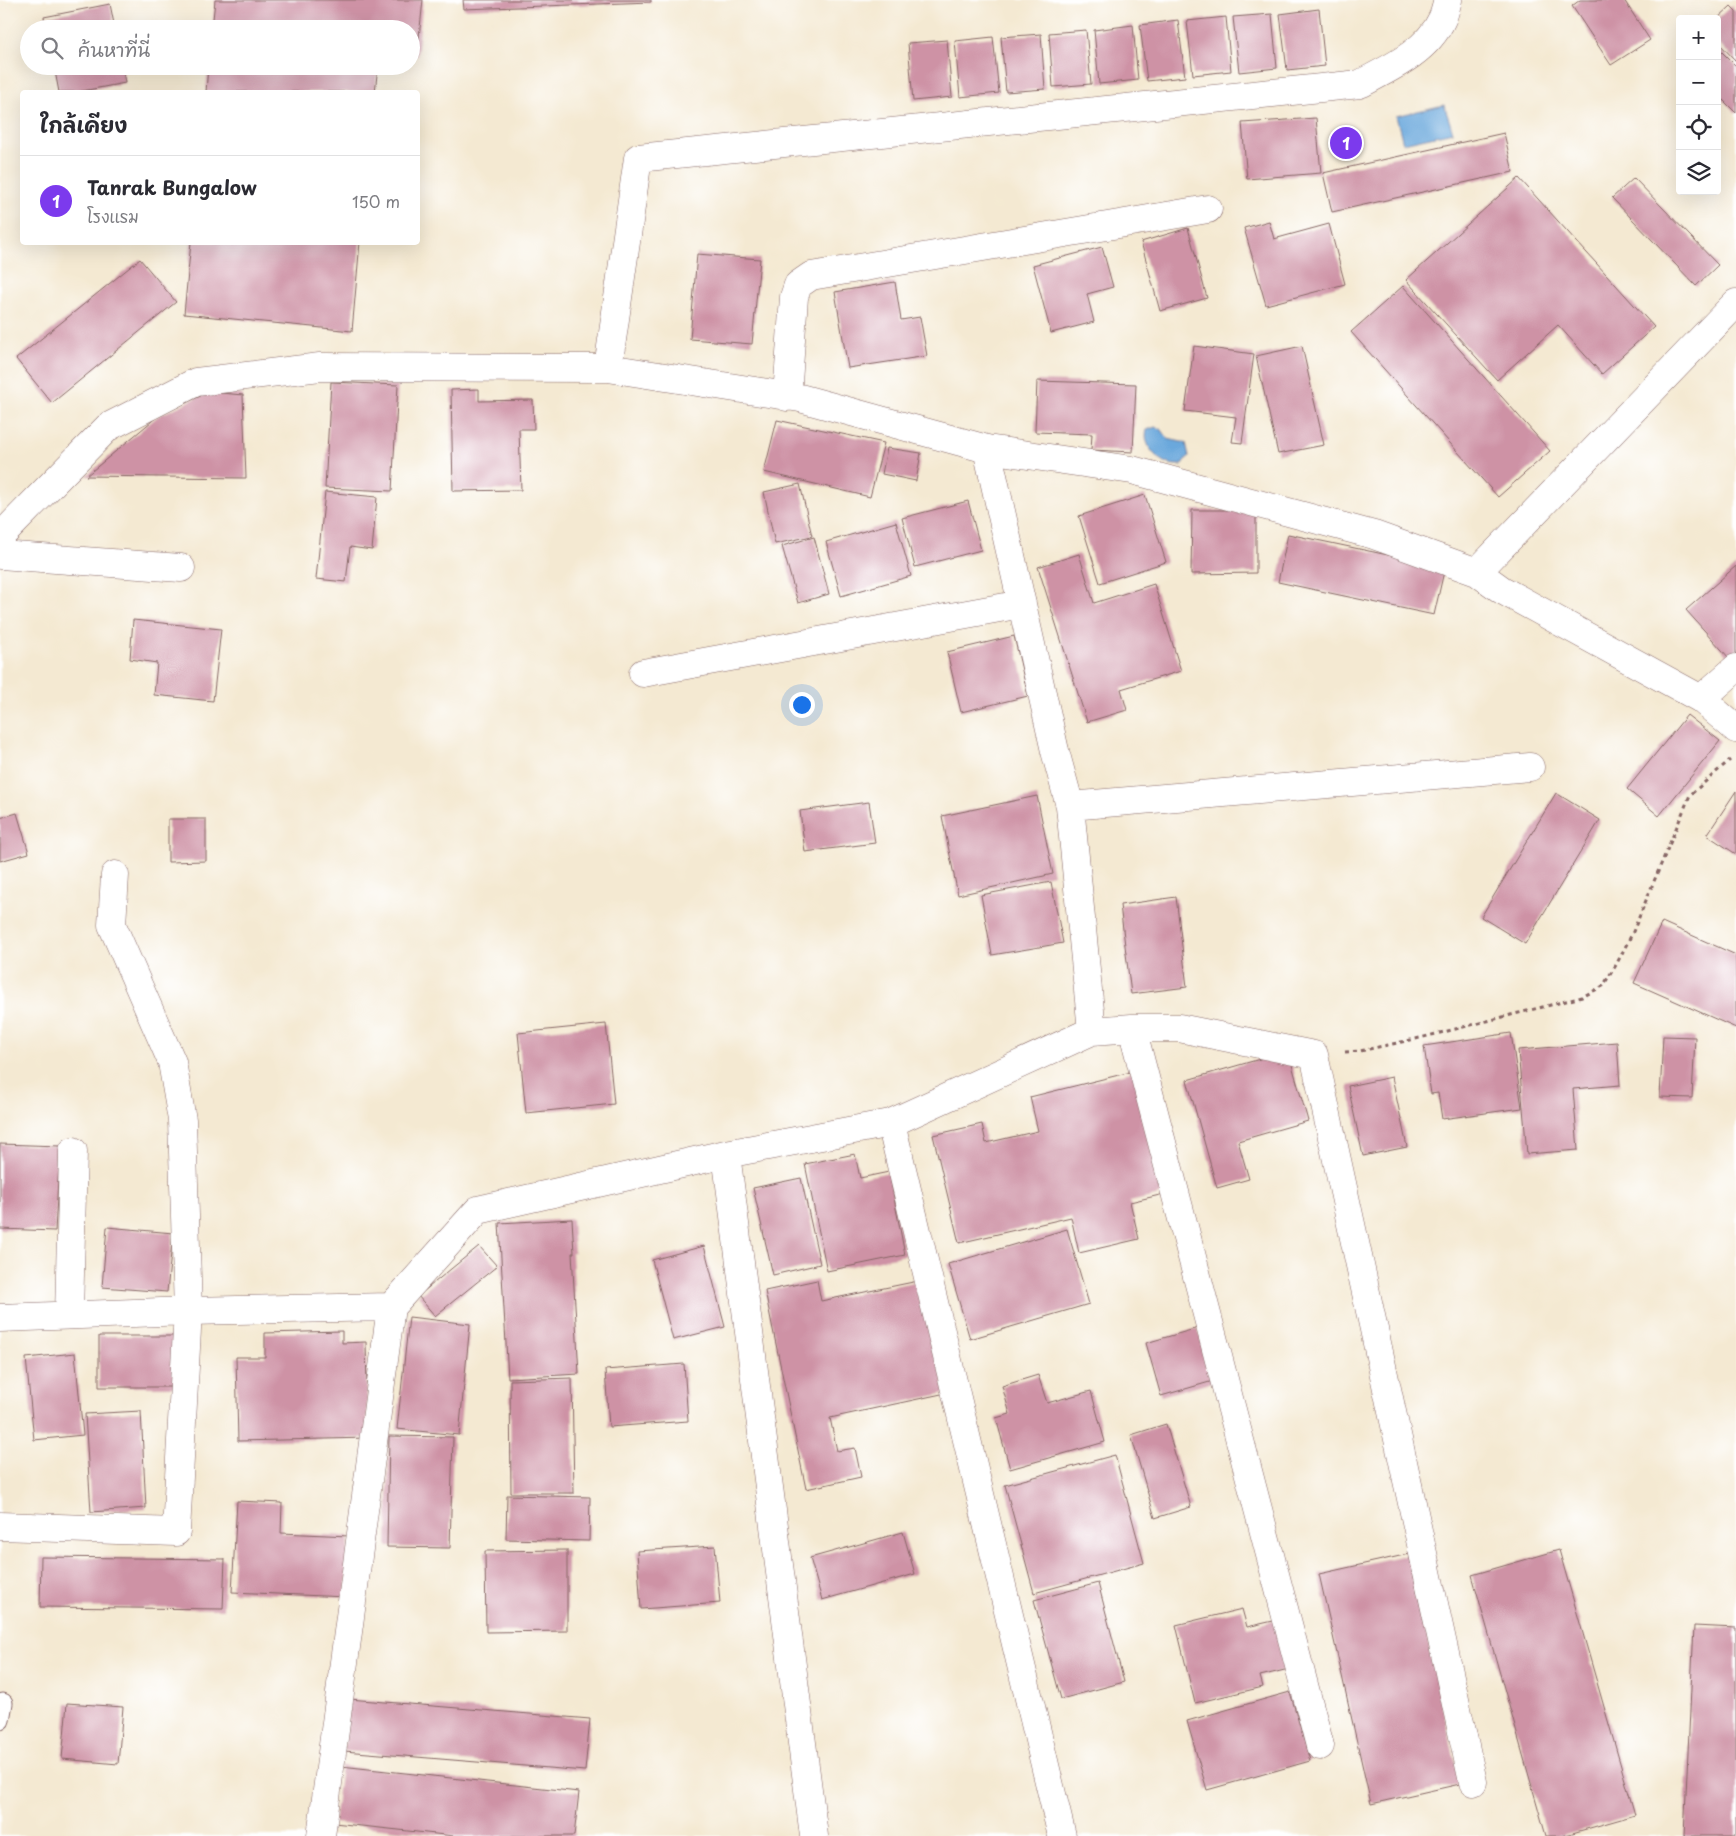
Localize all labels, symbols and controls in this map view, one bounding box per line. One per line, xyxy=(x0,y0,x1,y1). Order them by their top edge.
map controls xyxy=(1676,15,1721,195)
button: + xyxy=(1676,15,1721,60)
search box xyxy=(20,20,420,75)
icon: search xyxy=(38,34,66,62)
text: ค้นหาที่นี่ xyxy=(78,35,150,63)
button: − xyxy=(1676,60,1721,105)
button: locate xyxy=(1676,105,1721,150)
text: ใกล้เคียง xyxy=(40,108,127,140)
pin: 1 xyxy=(1330,124,1362,162)
button: layers xyxy=(1676,150,1721,195)
text: Tanrak Bungalow xyxy=(87,173,257,201)
text: 1 xyxy=(52,189,60,213)
text: 150 m xyxy=(352,189,400,213)
text: โรงแรม xyxy=(87,204,139,228)
your location xyxy=(789,692,815,718)

